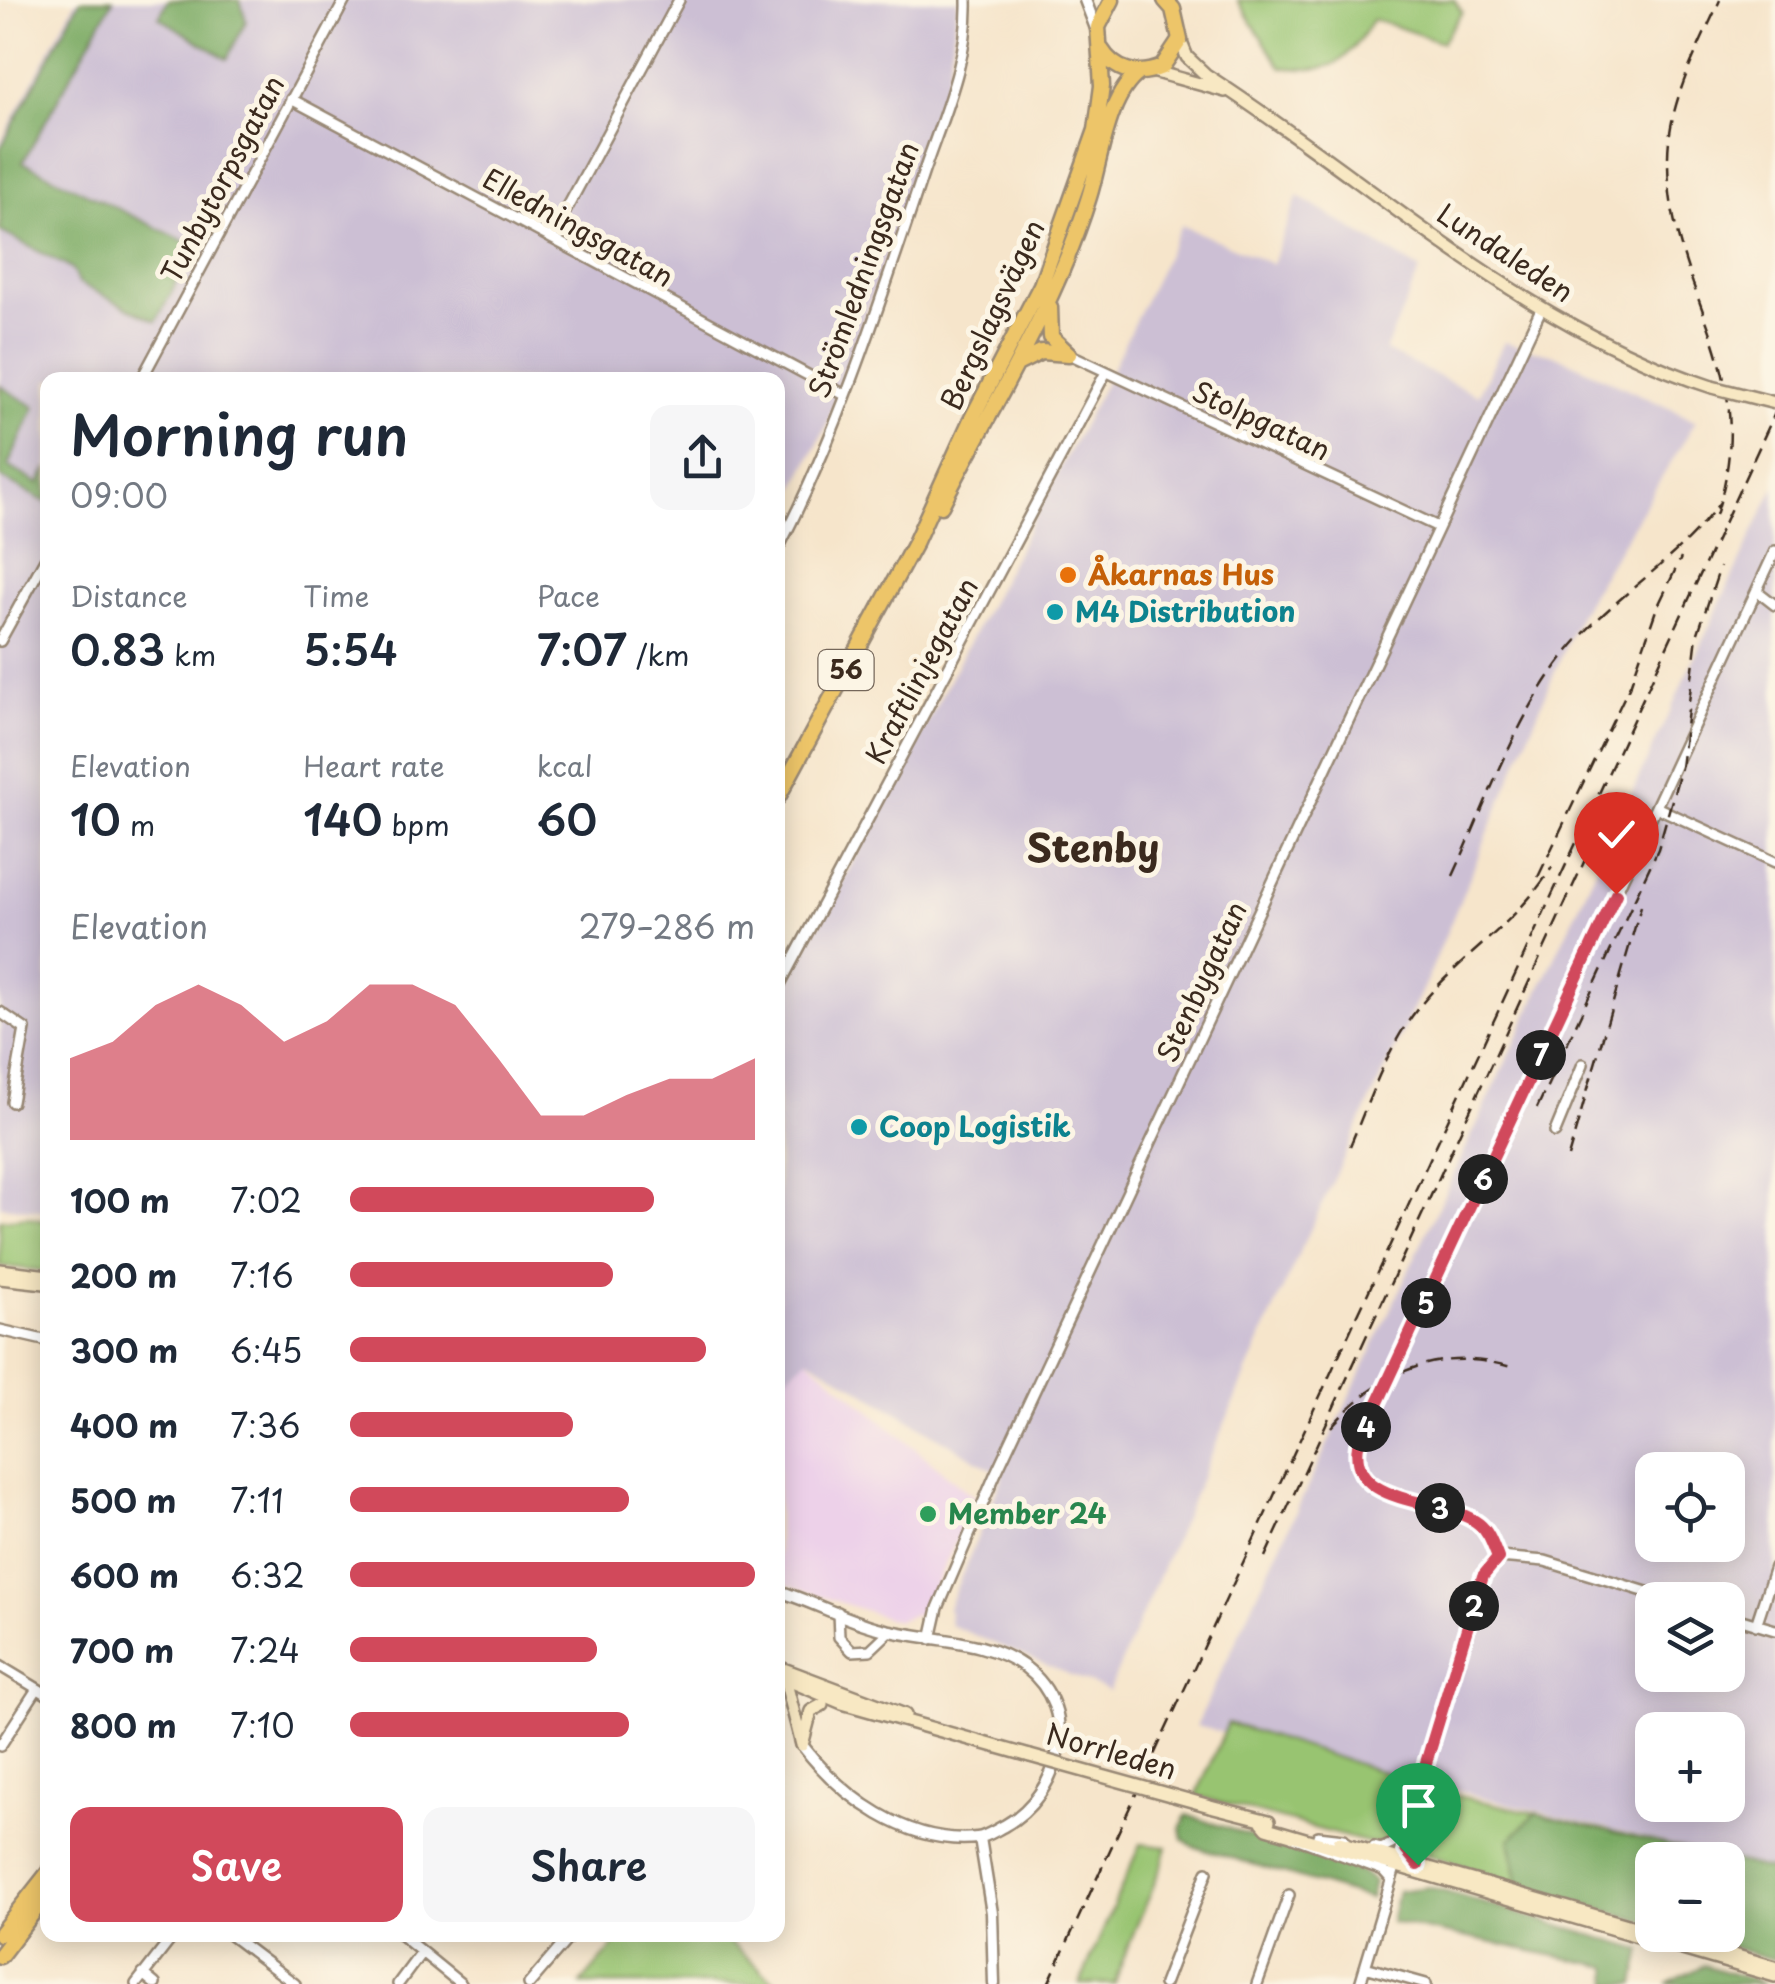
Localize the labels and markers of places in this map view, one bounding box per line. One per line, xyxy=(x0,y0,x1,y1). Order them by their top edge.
place label: Åkarnas Hus xyxy=(1088,552,1274,595)
marker: Åkarnas Hus xyxy=(1057,564,1079,586)
place label: M4 Distribution xyxy=(1075,589,1295,632)
marker: M4 Distribution xyxy=(1044,601,1066,623)
pin xyxy=(1574,792,1659,895)
pin: 7 xyxy=(1516,1030,1566,1080)
place label: Coop Logistik xyxy=(879,1104,1071,1147)
marker: Coop Logistik xyxy=(848,1116,870,1138)
pin: 6 xyxy=(1458,1154,1508,1204)
pin: 5 xyxy=(1401,1278,1451,1328)
pin: 4 xyxy=(1341,1402,1391,1452)
pin: 3 xyxy=(1415,1483,1465,1533)
place label: Member 24 xyxy=(948,1491,1107,1534)
marker: Member 24 xyxy=(917,1503,939,1525)
pin: 2 xyxy=(1449,1581,1499,1631)
pin xyxy=(1376,1763,1461,1866)

